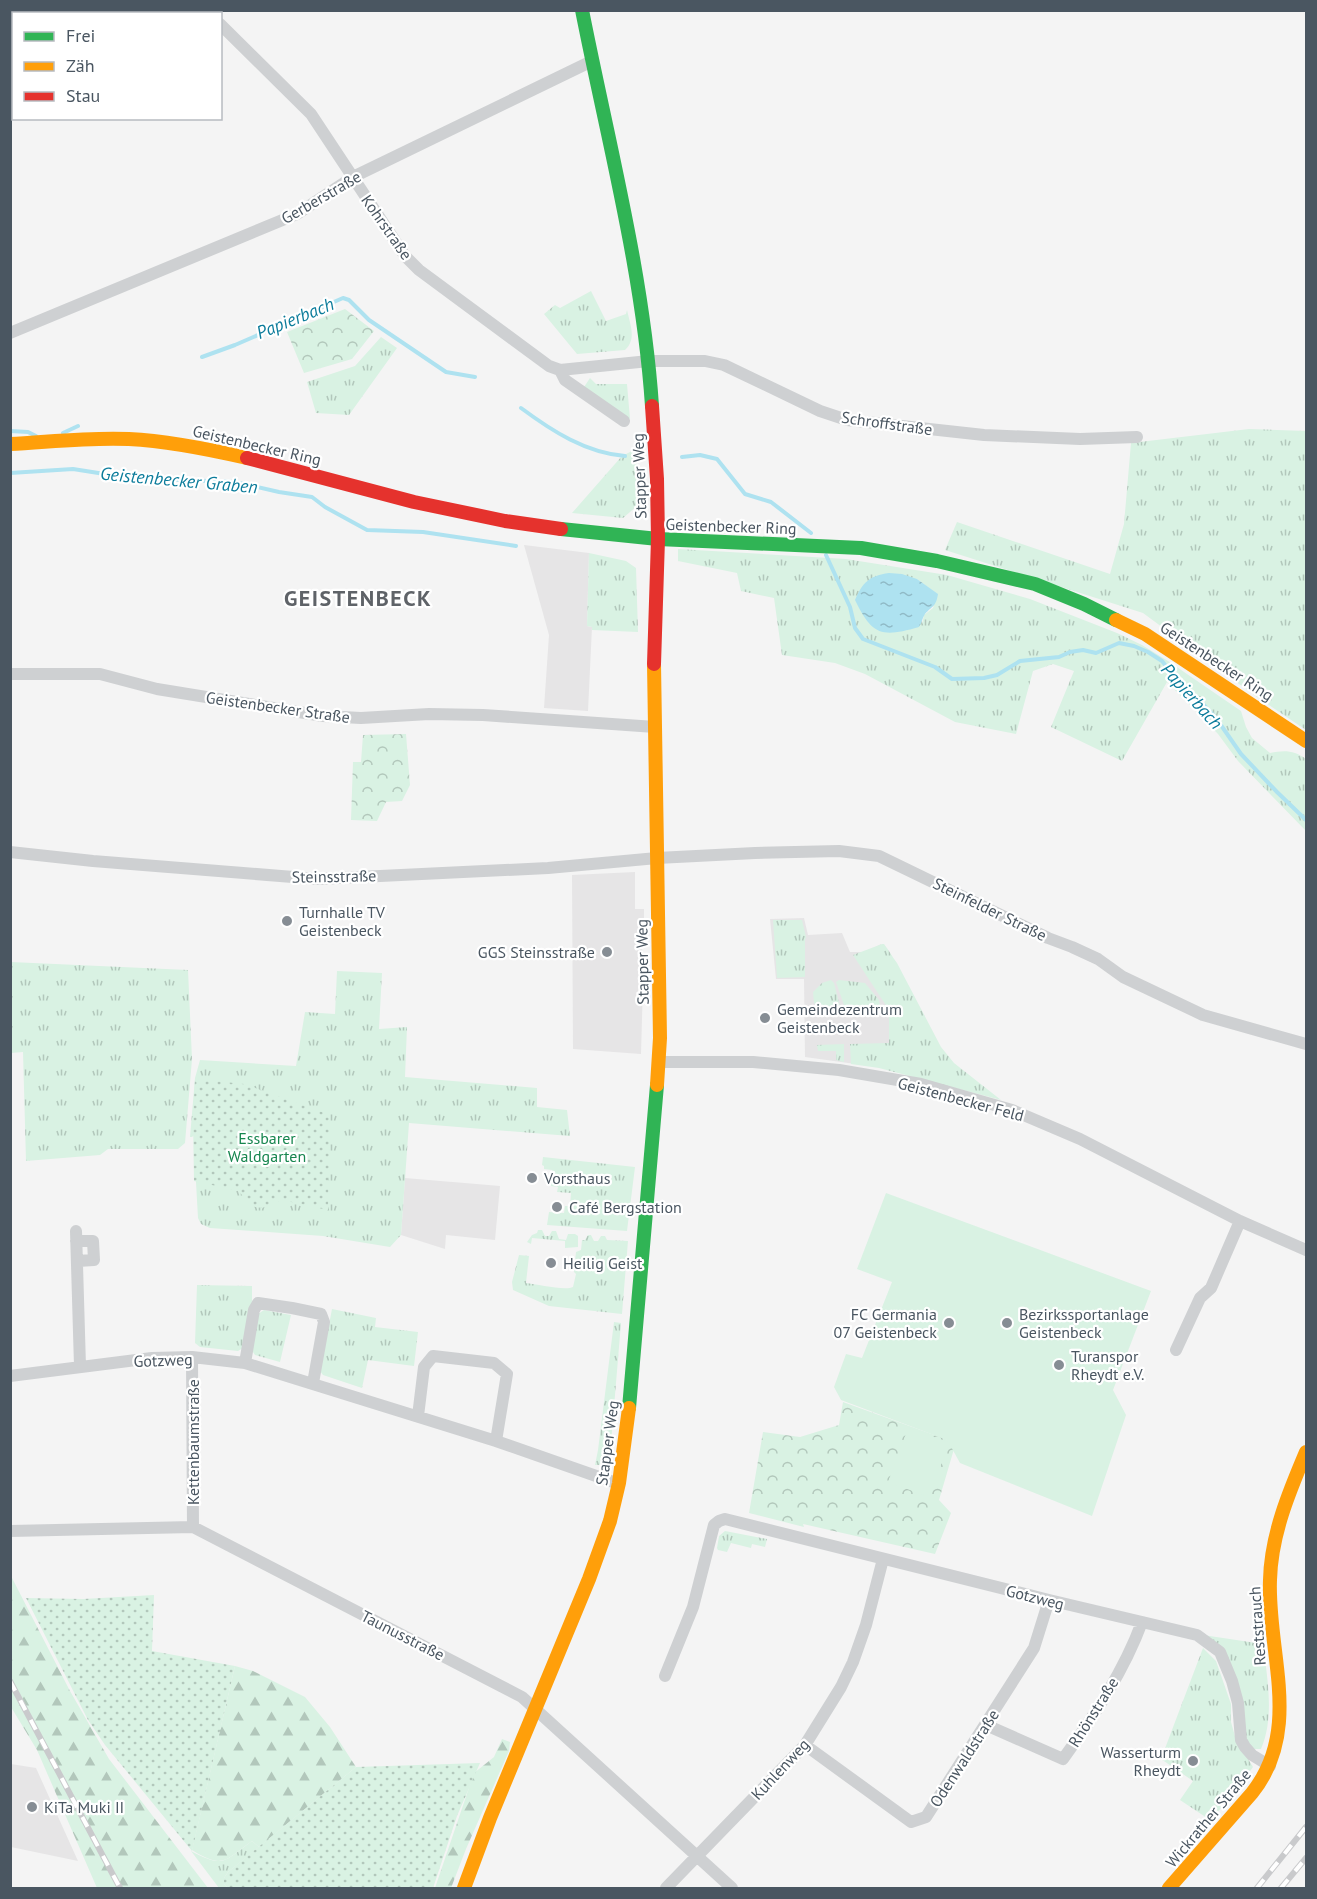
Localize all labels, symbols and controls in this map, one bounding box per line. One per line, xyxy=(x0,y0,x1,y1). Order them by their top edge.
legend xyxy=(12,12,222,120)
text: Frei xyxy=(66,24,95,47)
text: Zäh xyxy=(66,54,95,77)
text: Stau xyxy=(66,84,100,107)
street label: Gerberstraße xyxy=(278,166,364,228)
street label: Kohrstraße xyxy=(357,191,417,263)
water label: Papierbach xyxy=(253,292,337,344)
street label: Schroffstraße xyxy=(840,407,934,439)
street label: Geistenbecker Ring xyxy=(191,420,323,470)
street label: Stapper Weg xyxy=(628,433,650,519)
water label: Geistenbecker Graben xyxy=(99,462,259,498)
street label: Geistenbecker Ring xyxy=(665,514,797,538)
district label: GEISTENBECK xyxy=(284,584,432,612)
street label: Geistenbecker Ring xyxy=(1156,617,1278,705)
water label: Papierbach xyxy=(1156,658,1228,734)
street label: Geistenbecker Straße xyxy=(205,687,351,727)
street label: Steinsstraße xyxy=(291,865,377,887)
street label: Steinfelder Straße xyxy=(930,873,1050,945)
place label: Turnhalle TV Geistenbeck xyxy=(299,902,386,940)
marker: Turnhalle TV Geistenbeck xyxy=(280,914,294,928)
street label: Stapper Weg xyxy=(631,919,653,1005)
place label: GGS Steinsstraße xyxy=(478,942,595,962)
marker: GGS Steinsstraße xyxy=(600,945,614,959)
place label: Gemeindezentrum Geistenbeck xyxy=(777,999,902,1037)
marker: Gemeindezentrum Geistenbeck xyxy=(758,1011,772,1025)
street label: Geistenbecker Feld xyxy=(896,1073,1026,1125)
park label: Essbarer Waldgarten xyxy=(228,1128,306,1166)
place label: Vorsthaus xyxy=(543,1168,611,1188)
marker: Vorsthaus xyxy=(525,1171,539,1185)
place label: Café Bergstation xyxy=(569,1197,682,1217)
marker: Café Bergstation xyxy=(550,1200,564,1214)
place label: Heilig Geist xyxy=(563,1253,643,1273)
marker: Heilig Geist xyxy=(544,1256,558,1270)
place label: FC Germania 07 Geistenbeck xyxy=(834,1304,937,1342)
place label: Bezirkssportanlage Geistenbeck xyxy=(1019,1304,1149,1342)
marker: FC Germania 07 Geistenbeck xyxy=(942,1316,956,1330)
marker: Bezirkssportanlage Geistenbeck xyxy=(1000,1316,1014,1330)
place label: Turanspor Rheydt e.V. xyxy=(1071,1346,1144,1384)
street label: Gotzweg xyxy=(133,1349,193,1371)
marker: Turanspor Rheydt e.V. xyxy=(1052,1358,1066,1372)
street label: Kettenbaumstraße xyxy=(183,1379,203,1505)
street label: Stapper Weg xyxy=(591,1399,623,1487)
street label: Gotzweg xyxy=(1004,1580,1066,1614)
street label: Reststrauch xyxy=(1244,1586,1270,1666)
street label: Taunusstraße xyxy=(358,1605,448,1665)
street label: Rhönstraße xyxy=(1064,1673,1122,1751)
street label: Odenwaldstraße xyxy=(925,1705,1003,1811)
street label: Kuhlenweg xyxy=(747,1734,813,1804)
place label: Wasserturm Rheydt xyxy=(1100,1742,1182,1780)
marker: Wasserturm Rheydt xyxy=(1186,1754,1200,1768)
street label: Wickrather Straße xyxy=(1161,1765,1255,1871)
place label: KiTa Muki II xyxy=(44,1797,124,1817)
marker: KiTa Muki II xyxy=(25,1800,39,1814)

